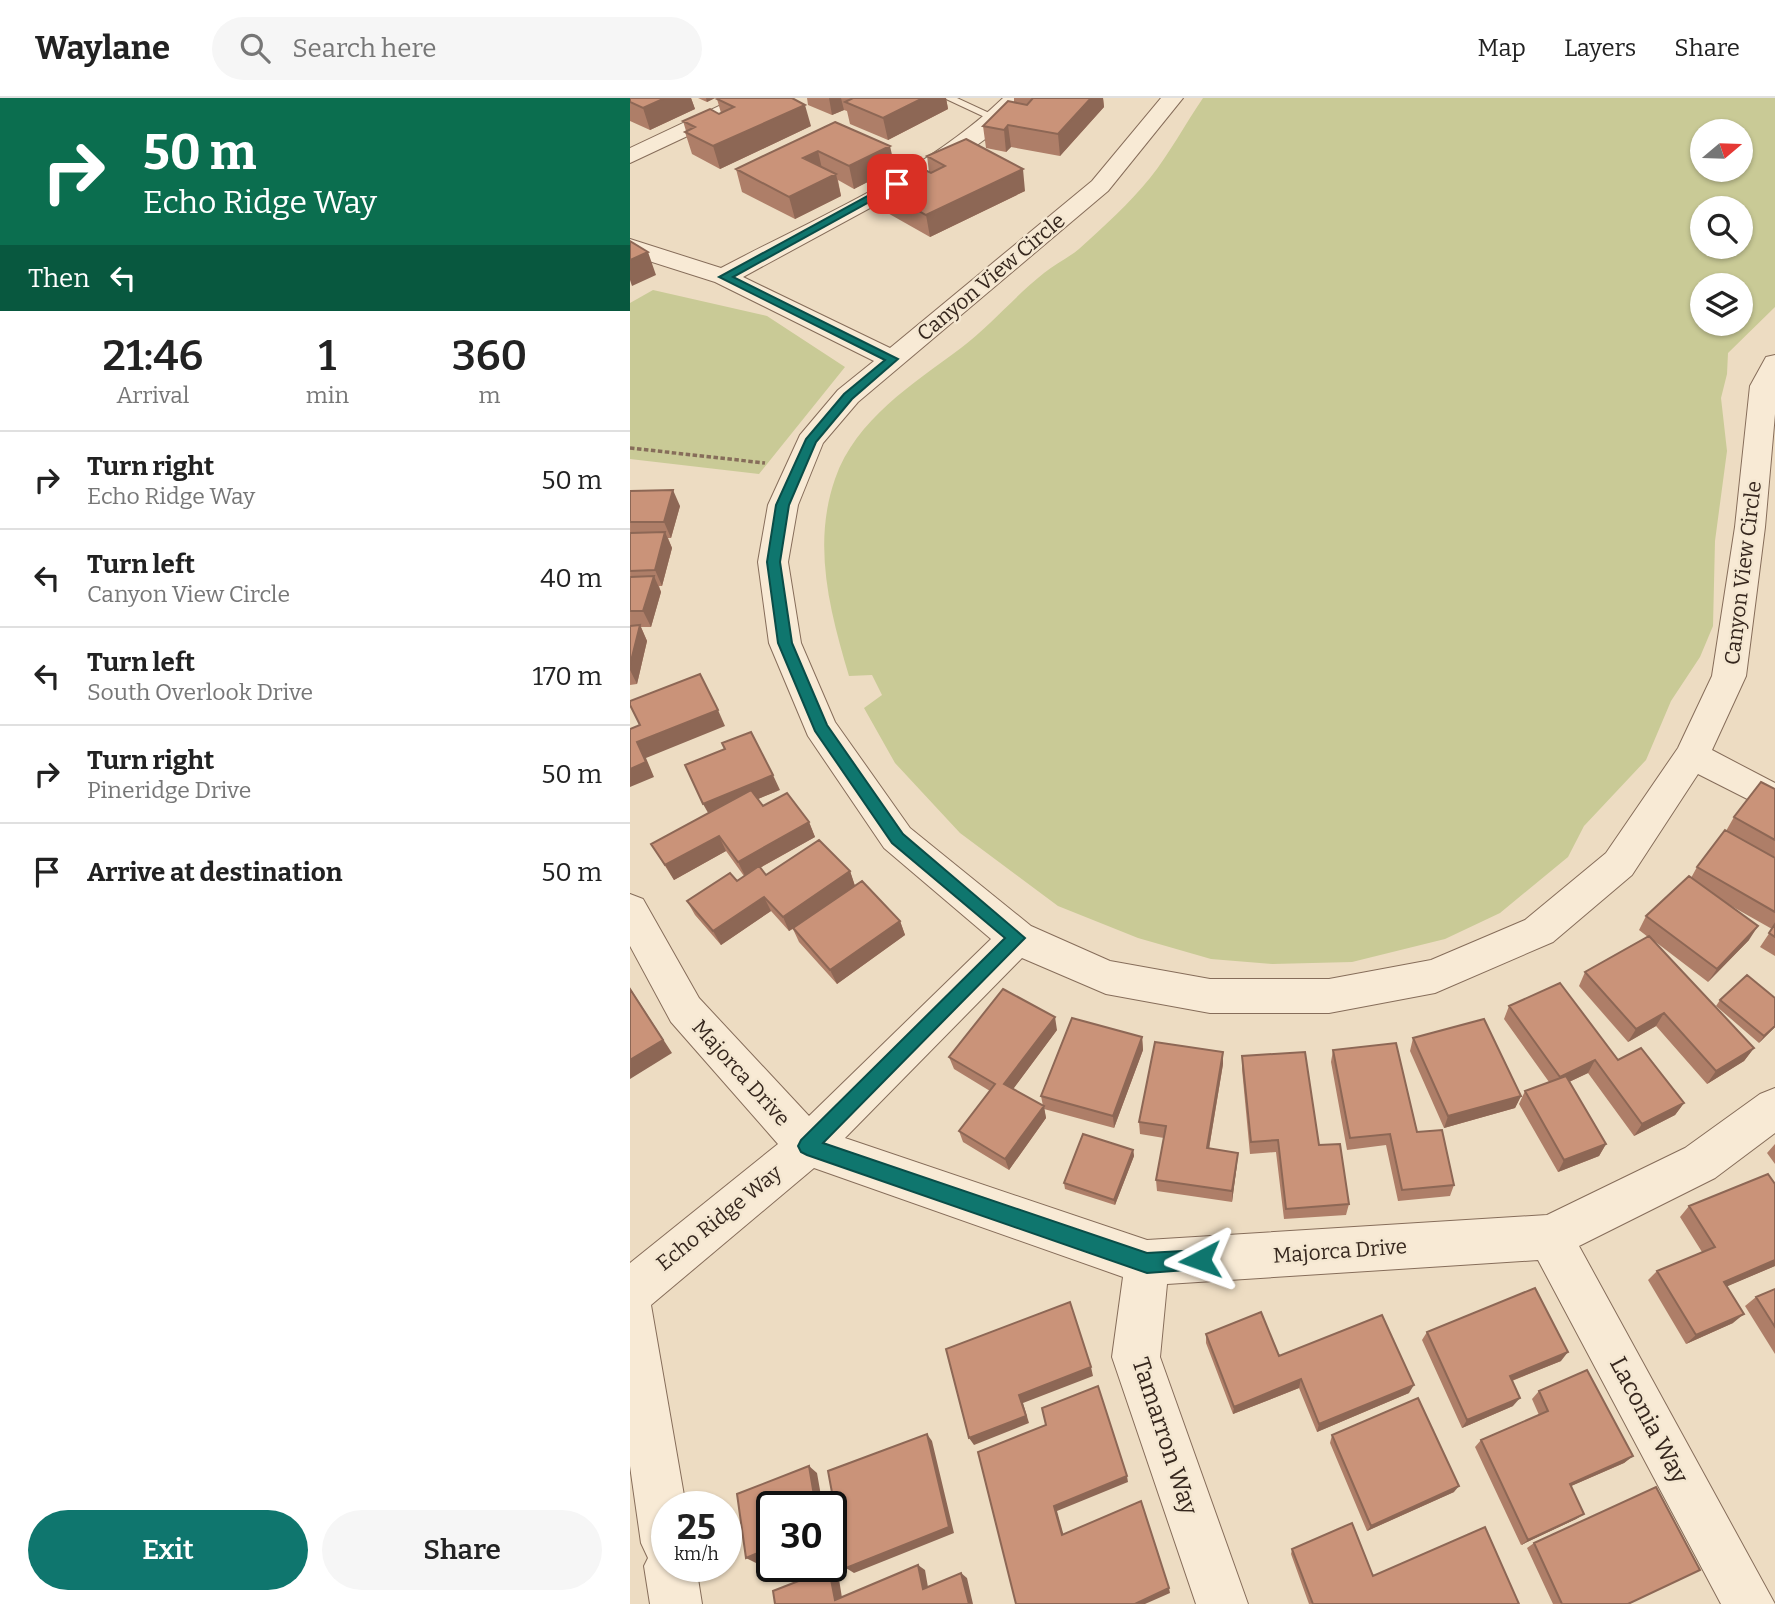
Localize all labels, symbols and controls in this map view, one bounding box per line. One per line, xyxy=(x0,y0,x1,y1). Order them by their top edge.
search box xyxy=(212,17,702,80)
text: Waylane xyxy=(35,28,170,68)
icon: search xyxy=(236,29,274,67)
text: Search here xyxy=(292,33,437,64)
text: Map xyxy=(1478,34,1526,62)
text: Layers xyxy=(1564,34,1636,62)
text: Share xyxy=(1674,34,1740,62)
north arrow xyxy=(1690,119,1754,182)
map controls xyxy=(1690,119,1753,336)
text: 50 m xyxy=(143,123,256,182)
icon: right xyxy=(28,126,119,217)
pin xyxy=(867,154,927,214)
icon: arrive xyxy=(878,165,916,203)
text: Echo Ridge Way xyxy=(143,183,377,221)
button: search xyxy=(1690,196,1753,259)
street label: Canyon View Circle xyxy=(912,207,1070,347)
icon: left xyxy=(104,259,142,297)
text: Then xyxy=(28,263,90,294)
button: layers xyxy=(1690,273,1753,336)
text: 21:46 xyxy=(103,331,203,381)
text: 1 xyxy=(319,331,336,381)
text: 360 xyxy=(452,331,527,381)
text: Arrival xyxy=(116,381,189,409)
text: min xyxy=(306,381,349,409)
text: m xyxy=(479,381,501,409)
text: Turn right xyxy=(87,451,214,482)
icon: right xyxy=(28,461,66,499)
text: 50 m xyxy=(541,465,602,496)
street label: Canyon View Circle xyxy=(1719,479,1767,667)
text: Echo Ridge Way xyxy=(87,482,255,510)
text: Turn left xyxy=(87,549,195,580)
icon: left xyxy=(28,559,66,597)
text: 40 m xyxy=(540,563,602,594)
text: Canyon View Circle xyxy=(87,580,290,608)
text: Turn left xyxy=(87,647,195,678)
icon: left xyxy=(28,657,66,695)
text: 170 m xyxy=(532,661,602,692)
text: South Overlook Drive xyxy=(87,678,313,706)
text: Turn right xyxy=(87,745,214,776)
icon: right xyxy=(28,755,66,793)
text: 50 m xyxy=(541,759,602,790)
text: Pineridge Drive xyxy=(87,776,251,804)
icon: arrive xyxy=(28,853,66,891)
text: Arrive at destination xyxy=(87,857,342,888)
text: 50 m xyxy=(541,857,602,888)
street label: Majorca Drive xyxy=(686,1014,796,1132)
street label: Echo Ridge Way xyxy=(651,1159,788,1276)
position arrow xyxy=(1163,1223,1237,1297)
street label: Majorca Drive xyxy=(1272,1233,1408,1269)
street label: Laconia Way xyxy=(1604,1352,1694,1488)
street label: Tamarron Way xyxy=(1126,1354,1204,1518)
speed limit sign: 30 xyxy=(756,1491,847,1582)
text: 25 xyxy=(677,1506,716,1548)
button: Exit xyxy=(28,1510,308,1590)
button: Share xyxy=(322,1510,602,1590)
text: km/h xyxy=(674,1543,719,1565)

